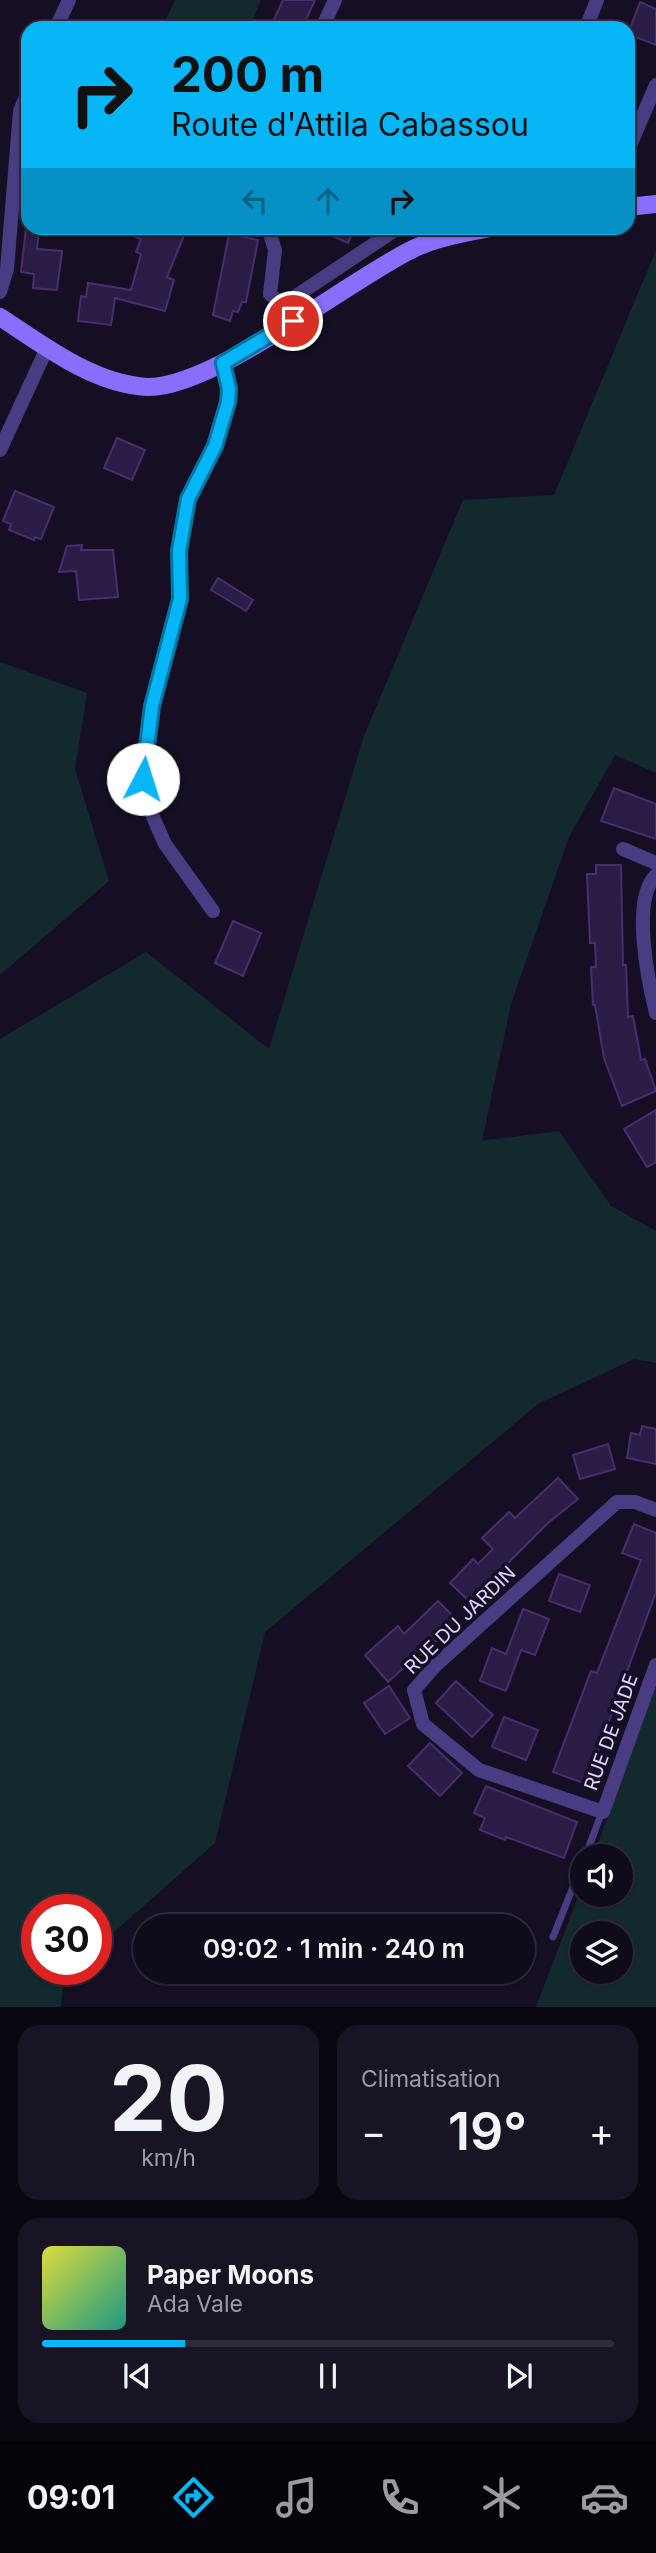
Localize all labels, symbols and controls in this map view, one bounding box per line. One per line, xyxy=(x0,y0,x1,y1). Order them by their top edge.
text: 200 m xyxy=(171,45,324,104)
icon: right xyxy=(56,49,147,140)
text: Route d'Attila Cabassou xyxy=(171,105,529,144)
icon: left xyxy=(236,182,274,220)
icon: ahead xyxy=(309,182,347,220)
icon: right xyxy=(382,182,420,220)
pin xyxy=(263,291,323,351)
icon: arrive xyxy=(274,302,312,340)
position arrow xyxy=(106,742,180,816)
street label: RUE DU JARDIN xyxy=(400,1561,520,1679)
street label: RUE DE JADE xyxy=(579,1671,643,1793)
map controls xyxy=(570,1844,633,1984)
button: sound xyxy=(570,1844,633,1907)
speed limit sign: 30 xyxy=(21,1894,112,1985)
button: layers xyxy=(570,1921,633,1984)
text: 09:02 · 1 min · 240 m xyxy=(203,1933,465,1964)
text: 20 xyxy=(109,2043,228,2153)
text: Climatisation xyxy=(361,2065,501,2093)
text: 19° xyxy=(448,2100,527,2163)
text: − xyxy=(361,2109,386,2155)
text: + xyxy=(589,2109,614,2155)
text: km/h xyxy=(141,2144,196,2172)
text: Paper Moons xyxy=(147,2259,314,2290)
text: Ada Vale xyxy=(147,2290,243,2318)
icon: previous xyxy=(118,2357,156,2395)
icon: pause xyxy=(309,2357,347,2395)
icon: next xyxy=(500,2357,538,2395)
icon: directions xyxy=(169,2473,218,2522)
icon: music xyxy=(272,2473,321,2522)
icon: phone xyxy=(375,2473,424,2522)
icon: climate xyxy=(477,2473,526,2522)
icon: car xyxy=(580,2473,629,2522)
text: 09:01 xyxy=(27,2478,115,2517)

